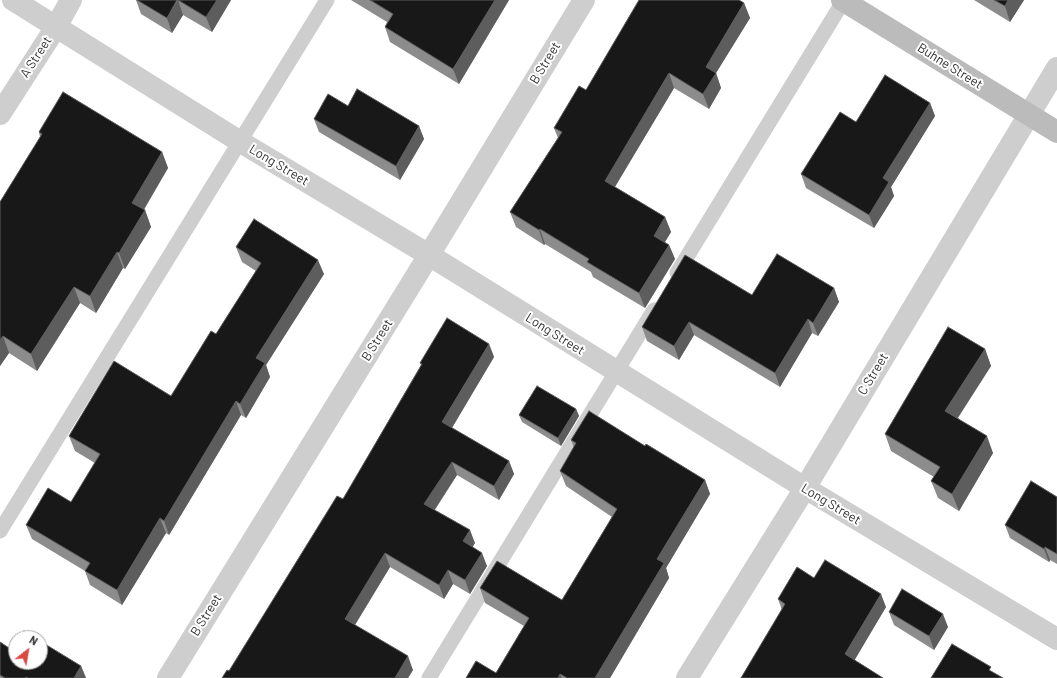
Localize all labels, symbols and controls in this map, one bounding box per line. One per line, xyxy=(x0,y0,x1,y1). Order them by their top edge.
street label: A Street xyxy=(17,33,55,81)
street label: B Street xyxy=(526,39,564,87)
street label: Buhne Street xyxy=(915,40,985,92)
street label: Long Street xyxy=(246,141,312,189)
street label: Long Street xyxy=(523,310,587,358)
street label: B Street xyxy=(358,316,396,364)
street label: C Street xyxy=(854,350,892,398)
street label: Long Street xyxy=(798,480,864,528)
street label: B Street xyxy=(187,591,225,639)
north arrow xyxy=(8,630,48,670)
text: N xyxy=(27,633,40,648)

